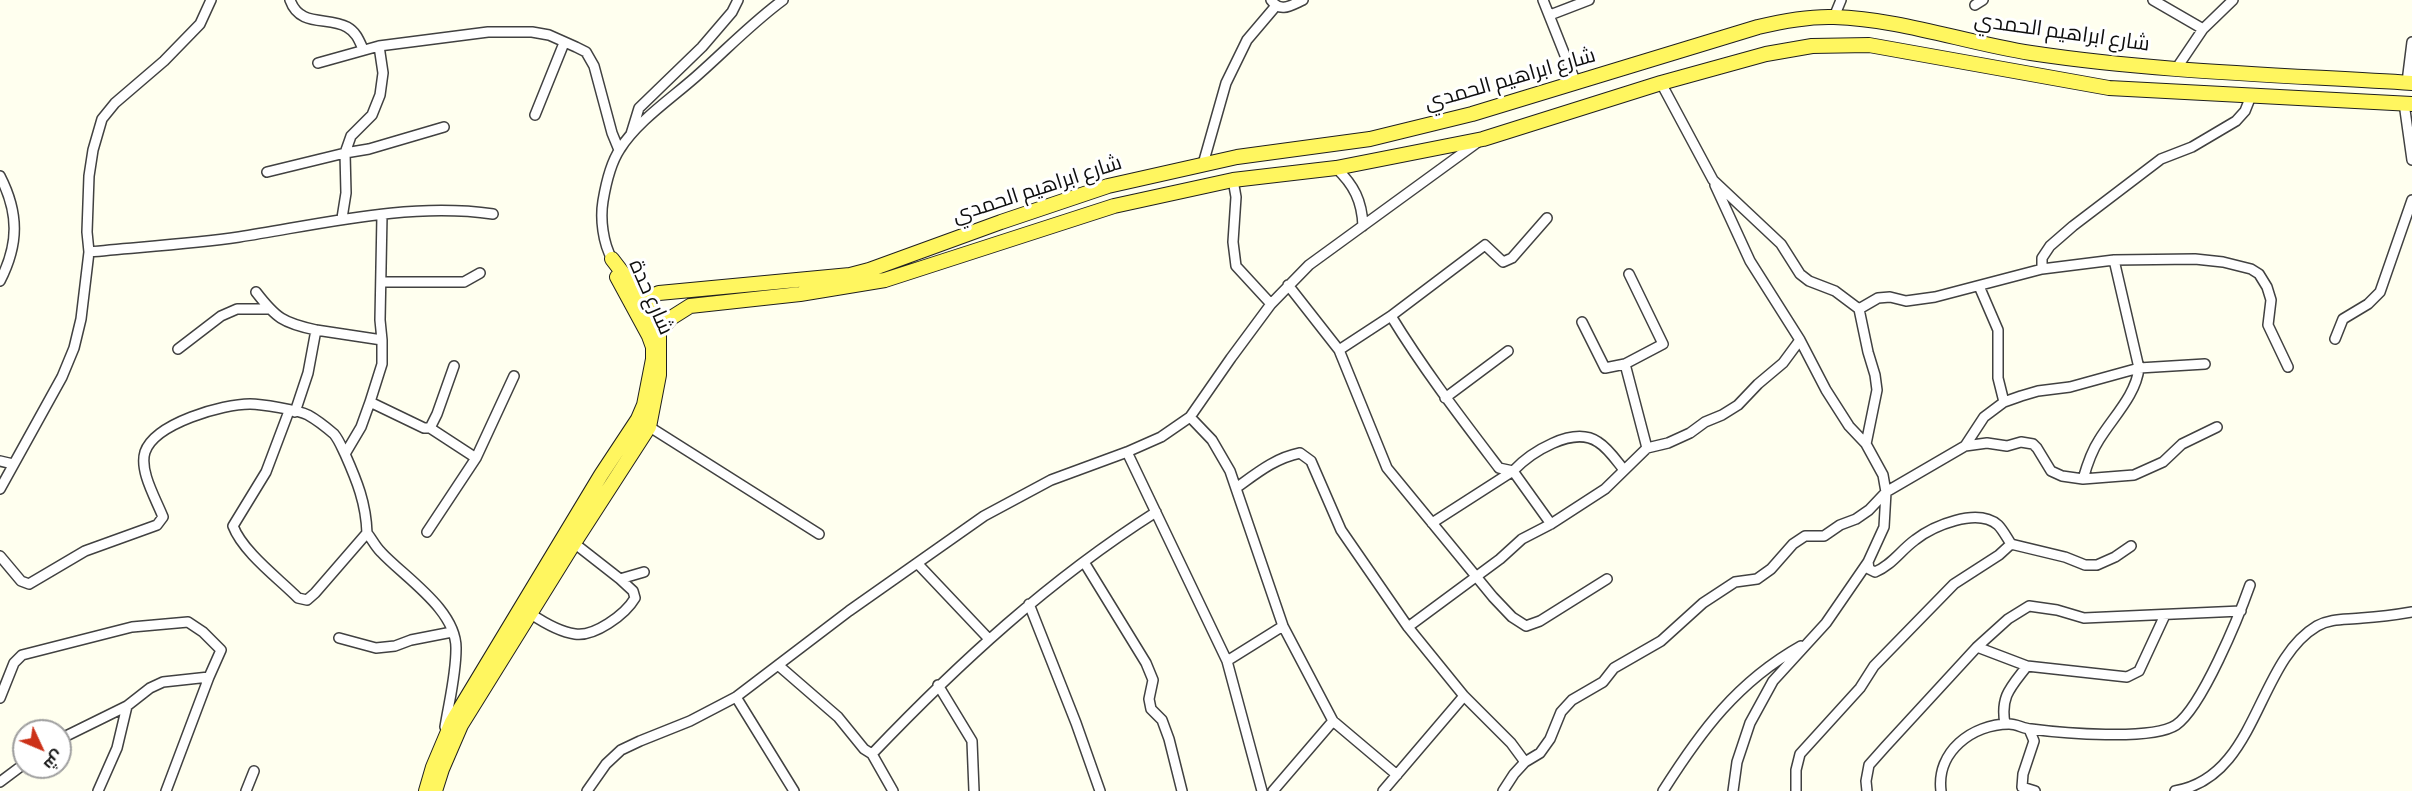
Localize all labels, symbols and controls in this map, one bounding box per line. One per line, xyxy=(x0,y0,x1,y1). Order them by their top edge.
street label: شارع ابراهيم الحمدي xyxy=(1973,7,2151,57)
street label: شارع ابراهيم الحمدي xyxy=(1422,43,1598,115)
street label: شارع ابراهيم الحمدي xyxy=(949,150,1125,228)
street label: شارع حدة xyxy=(623,255,679,339)
north arrow xyxy=(12,719,72,779)
text: ش xyxy=(41,747,67,774)

